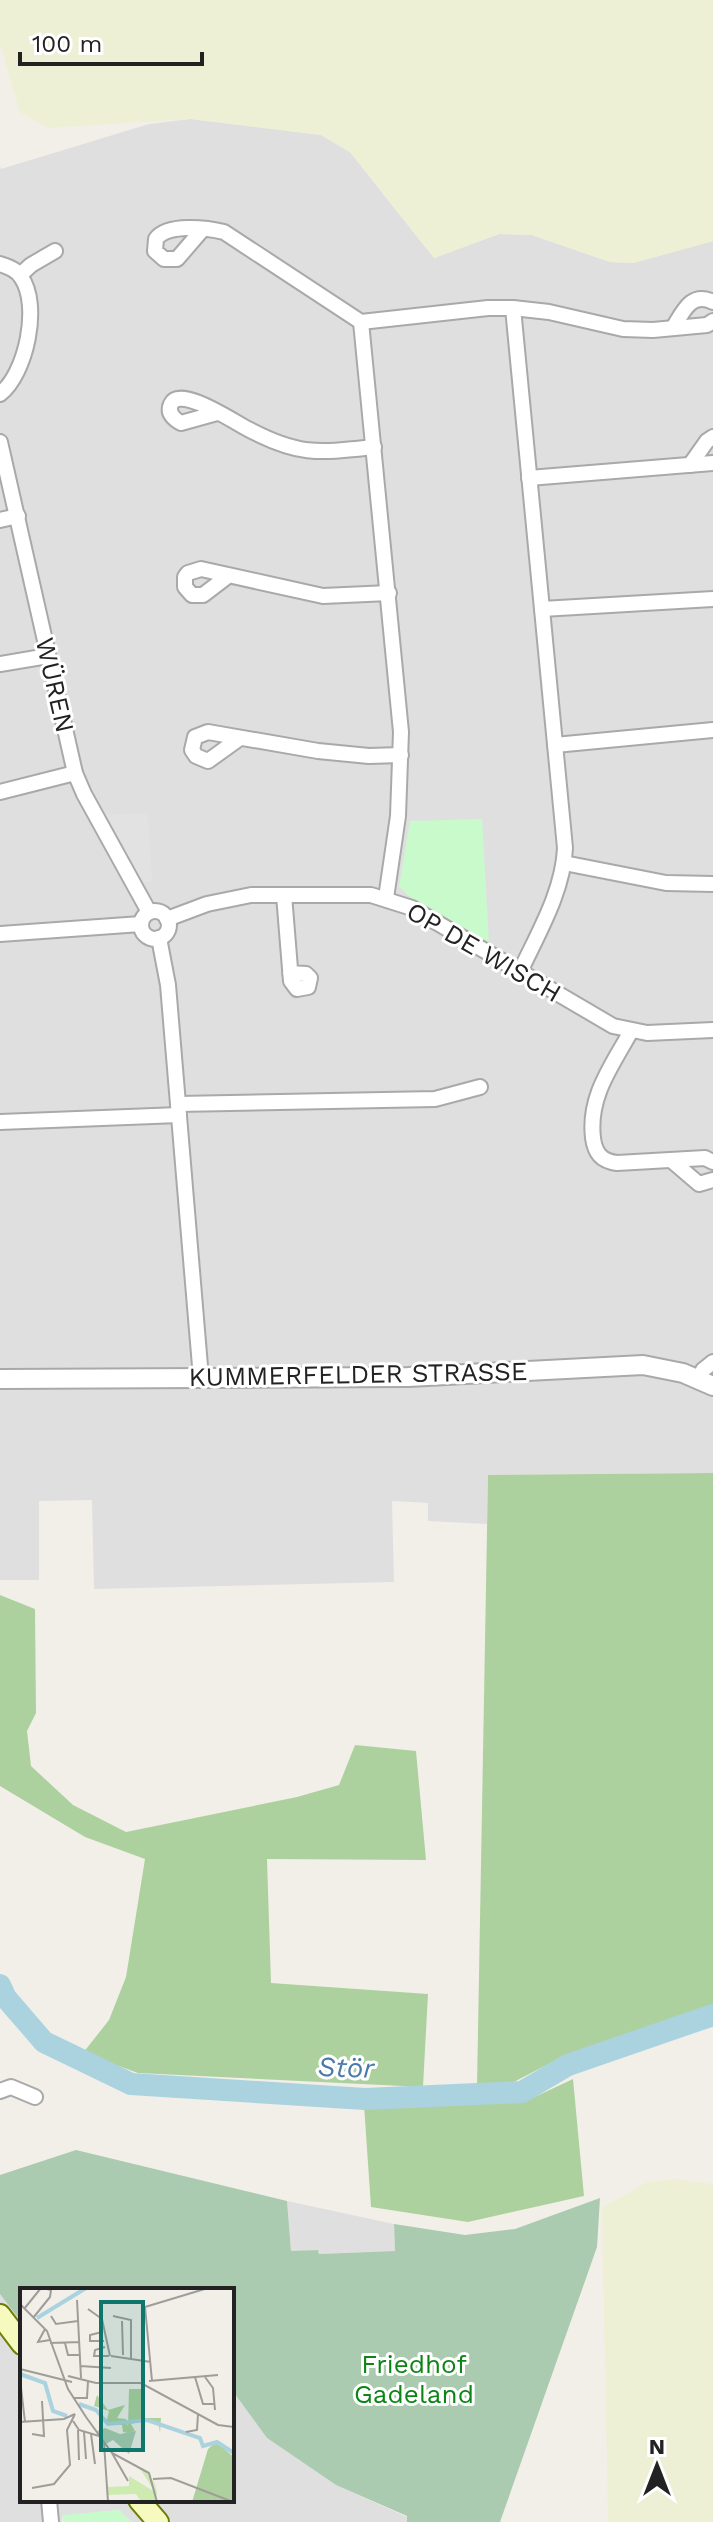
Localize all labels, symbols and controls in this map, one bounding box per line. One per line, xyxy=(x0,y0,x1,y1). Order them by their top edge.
scale bar xyxy=(20,16,202,66)
text: 100 m xyxy=(32,30,102,58)
street label: WÜREN xyxy=(30,635,80,735)
street label: OP DE WISCH xyxy=(401,896,567,1008)
street label: KUMMERFELDER STRASSE xyxy=(188,1356,528,1392)
water label: Stör xyxy=(317,2050,376,2085)
inset map xyxy=(20,2288,234,2502)
park label: Friedhof Gadeland xyxy=(354,2349,474,2409)
north arrow xyxy=(617,2426,697,2506)
text: N xyxy=(649,2434,665,2459)

